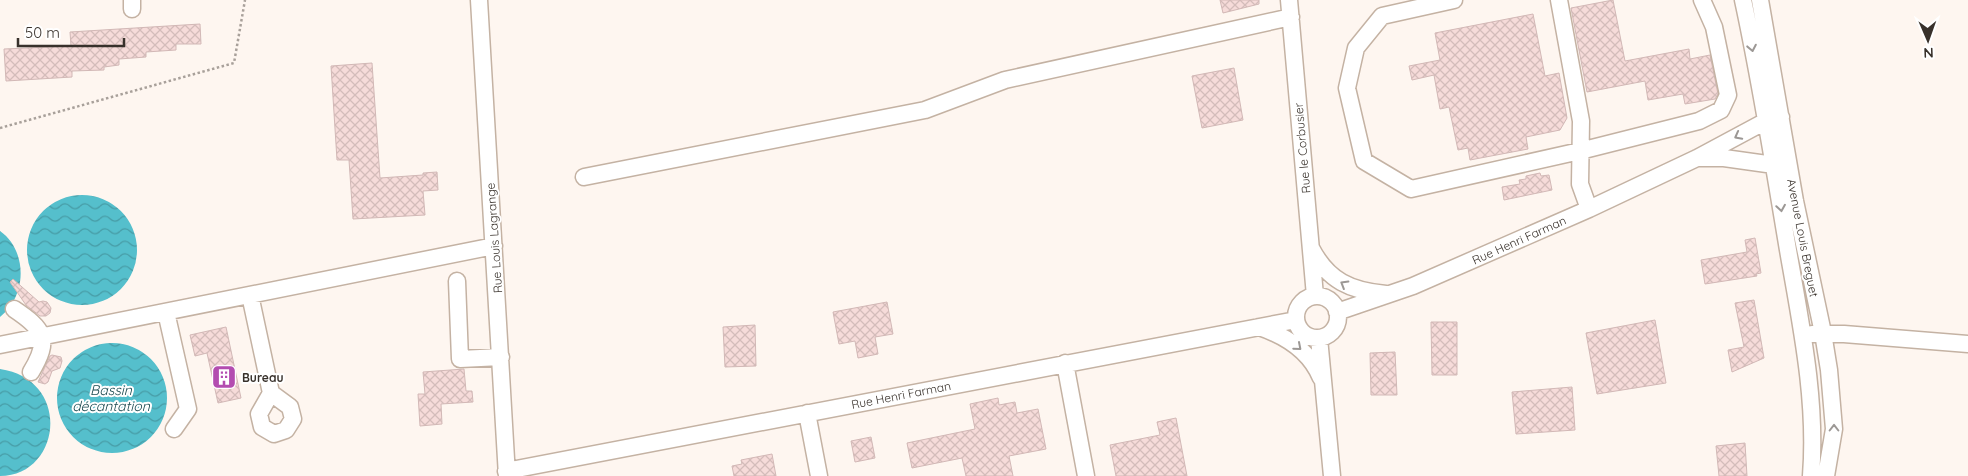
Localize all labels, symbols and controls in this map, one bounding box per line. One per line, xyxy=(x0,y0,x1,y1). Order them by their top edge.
scale bar xyxy=(18,15,124,47)
north arrow xyxy=(1903,15,1953,65)
text: 50 m xyxy=(25,23,60,42)
one-way arrow xyxy=(1747,43,1757,52)
text: N xyxy=(1923,44,1934,62)
street label: Rue le Corbusier xyxy=(1291,102,1313,194)
one-way arrow xyxy=(1735,130,1744,140)
street label: Avenue Louis Breguet xyxy=(1784,178,1822,298)
street label: Rue Louis Lagrange xyxy=(483,182,505,294)
one-way arrow xyxy=(1776,203,1786,212)
street label: Rue Henri Farman xyxy=(1470,213,1568,267)
one-way arrow xyxy=(1341,280,1350,290)
one-way arrow xyxy=(1292,342,1301,351)
building icon: Bureau xyxy=(211,364,237,390)
place label: Bureau xyxy=(242,370,283,385)
street label: Rue Henri Farman xyxy=(850,378,952,412)
water label: Bassin décantation xyxy=(72,381,151,415)
one-way arrow xyxy=(1829,424,1839,432)

